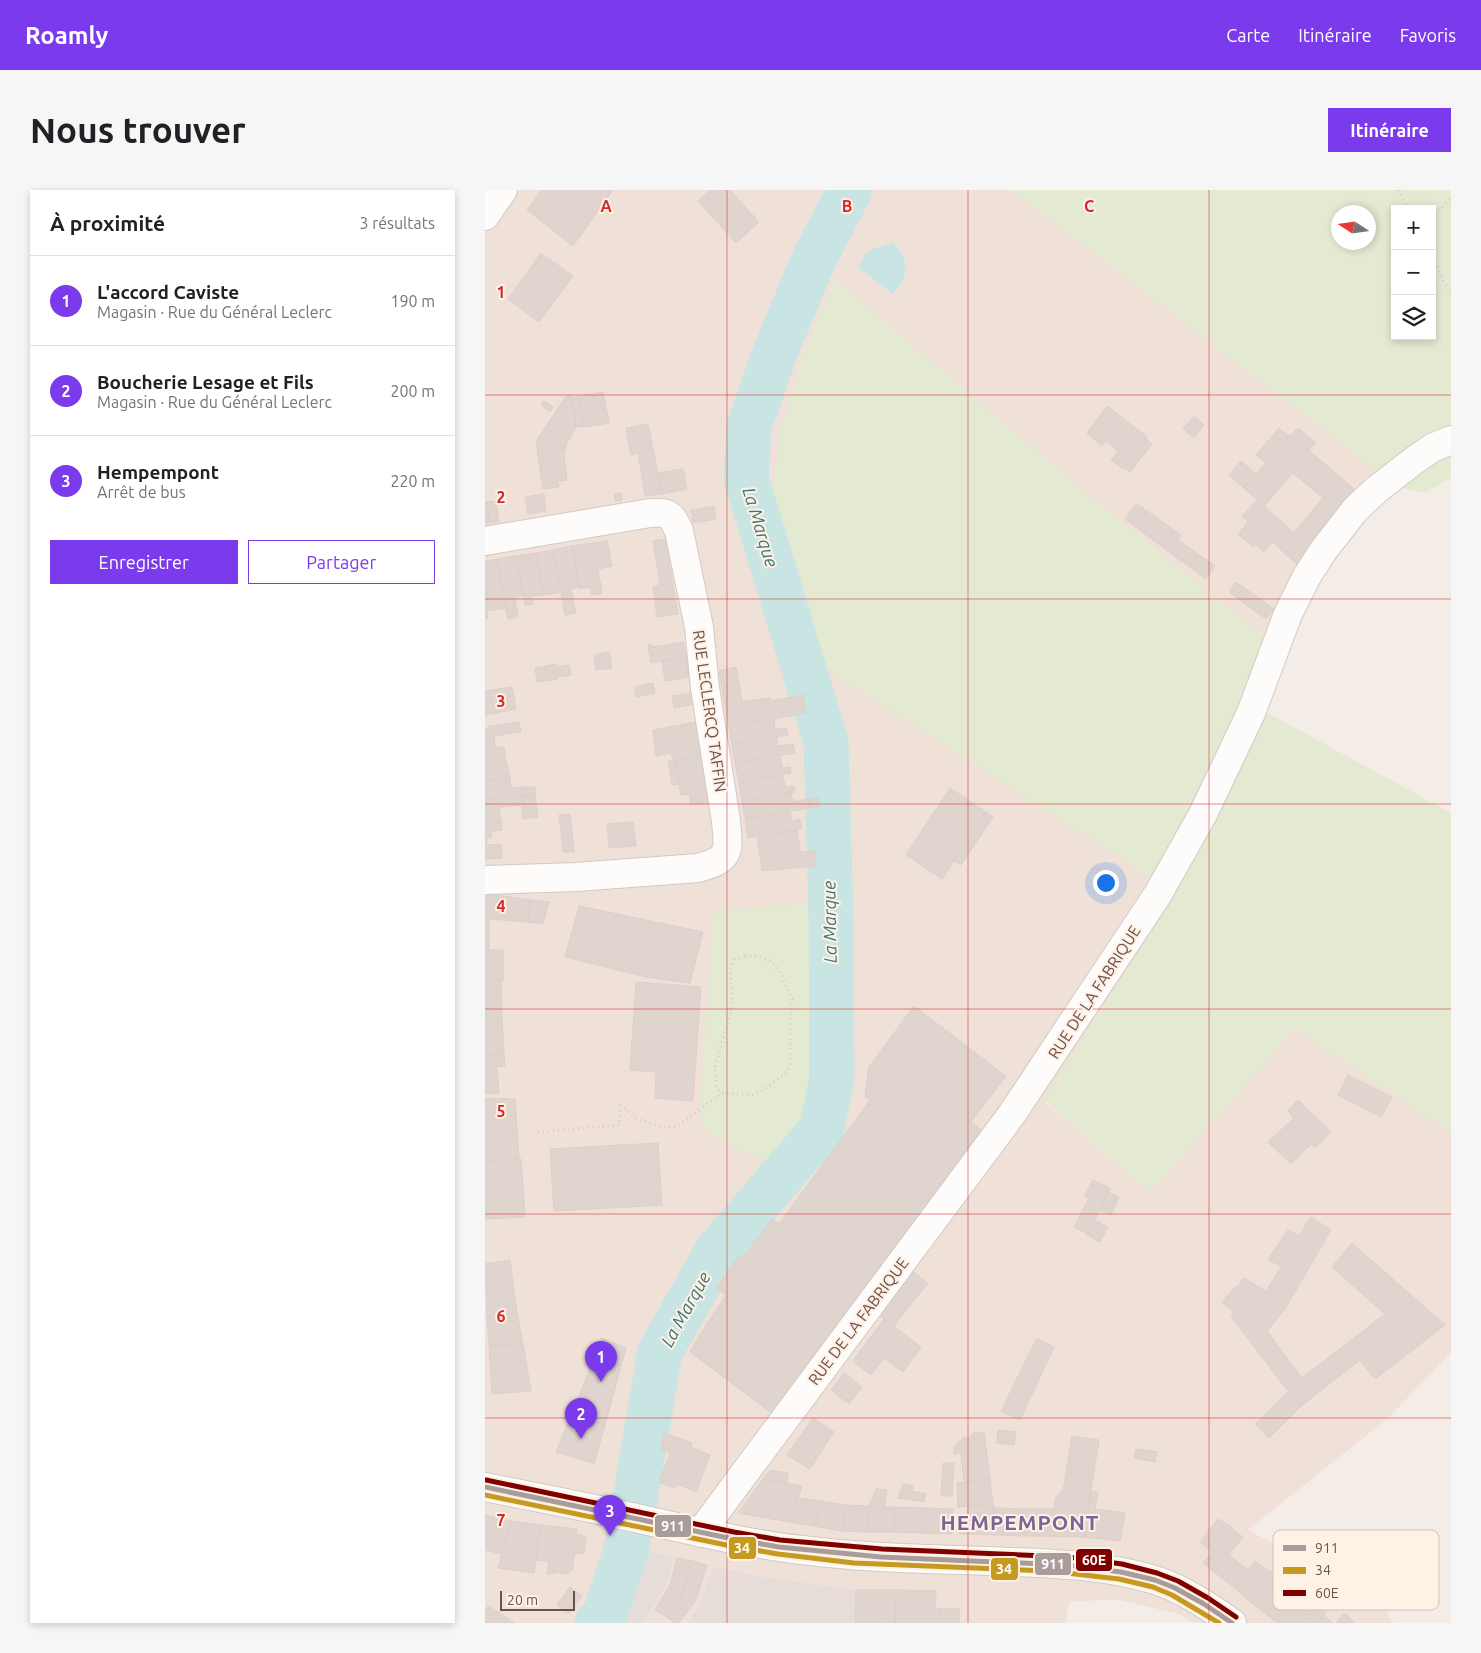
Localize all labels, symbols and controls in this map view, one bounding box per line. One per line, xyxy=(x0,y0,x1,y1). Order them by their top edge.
text: Roamly xyxy=(25,22,108,49)
text: Carte xyxy=(1226,25,1270,45)
text: Itinéraire xyxy=(1298,25,1372,45)
text: Favoris xyxy=(1400,25,1456,45)
button: Itinéraire xyxy=(1328,108,1451,152)
text: Nous trouver xyxy=(30,110,246,150)
text: A xyxy=(600,197,612,215)
text: B xyxy=(842,197,852,215)
text: C xyxy=(1084,197,1094,215)
north arrow xyxy=(1331,205,1376,250)
map controls xyxy=(1391,205,1436,340)
button: + xyxy=(1391,205,1436,250)
text: À proximité xyxy=(50,211,165,235)
text: 3 résultats xyxy=(359,214,435,232)
button: − xyxy=(1391,250,1436,295)
text: L'accord Caviste xyxy=(97,281,239,303)
text: 1 xyxy=(496,283,506,301)
text: 1 xyxy=(61,292,71,310)
text: 190 m xyxy=(390,292,435,310)
button: layers xyxy=(1391,295,1436,340)
text: Magasin · Rue du Général Leclerc xyxy=(97,303,332,321)
text: Boucherie Lesage et Fils xyxy=(97,371,314,393)
text: 2 xyxy=(61,382,71,400)
text: 200 m xyxy=(390,382,435,400)
text: Magasin · Rue du Général Leclerc xyxy=(97,393,332,411)
text: Hempempont xyxy=(97,461,219,483)
text: 3 xyxy=(61,472,71,490)
text: 220 m xyxy=(390,472,435,490)
text: Arrêt de bus xyxy=(97,483,186,501)
water label: La Marque xyxy=(739,485,783,569)
text: 2 xyxy=(496,488,506,506)
button: Enregistrer xyxy=(50,540,238,584)
button: Partager xyxy=(248,540,435,584)
street label: RUE LECLERCQ TAFFIN xyxy=(690,629,730,793)
text: 3 xyxy=(496,692,506,710)
your location xyxy=(1093,870,1119,896)
water label: La Marque xyxy=(818,881,840,963)
text: 4 xyxy=(496,897,506,915)
street label: RUE DE LA FABRIQUE xyxy=(1044,922,1144,1062)
text: 5 xyxy=(496,1102,506,1120)
street label: RUE DE LA FABRIQUE xyxy=(804,1254,912,1388)
water label: La Marque xyxy=(656,1268,714,1350)
text: 6 xyxy=(496,1307,506,1325)
pin: 1 xyxy=(585,1341,617,1382)
pin: 2 xyxy=(565,1398,597,1439)
pin: 3 xyxy=(594,1495,626,1536)
district label: HEMPEMPONT xyxy=(941,1510,1099,1534)
text: 7 xyxy=(496,1511,506,1529)
line badge: 911 xyxy=(654,1514,692,1538)
text: 911 xyxy=(661,1518,685,1534)
legend xyxy=(1273,1530,1439,1610)
line badge: 34 xyxy=(728,1536,757,1560)
text: 34 xyxy=(734,1540,750,1556)
text: 911 xyxy=(1315,1540,1339,1556)
line badge: 60E xyxy=(1075,1548,1113,1572)
line badge: 911 xyxy=(1034,1552,1072,1576)
text: 60E xyxy=(1082,1552,1106,1568)
text: 911 xyxy=(1041,1556,1065,1572)
line badge: 34 xyxy=(990,1557,1019,1581)
text: 34 xyxy=(996,1561,1012,1577)
text: 34 xyxy=(1315,1562,1331,1578)
text: 60E xyxy=(1315,1585,1339,1601)
scale bar xyxy=(500,1588,575,1611)
text: 20 m xyxy=(507,1592,538,1608)

